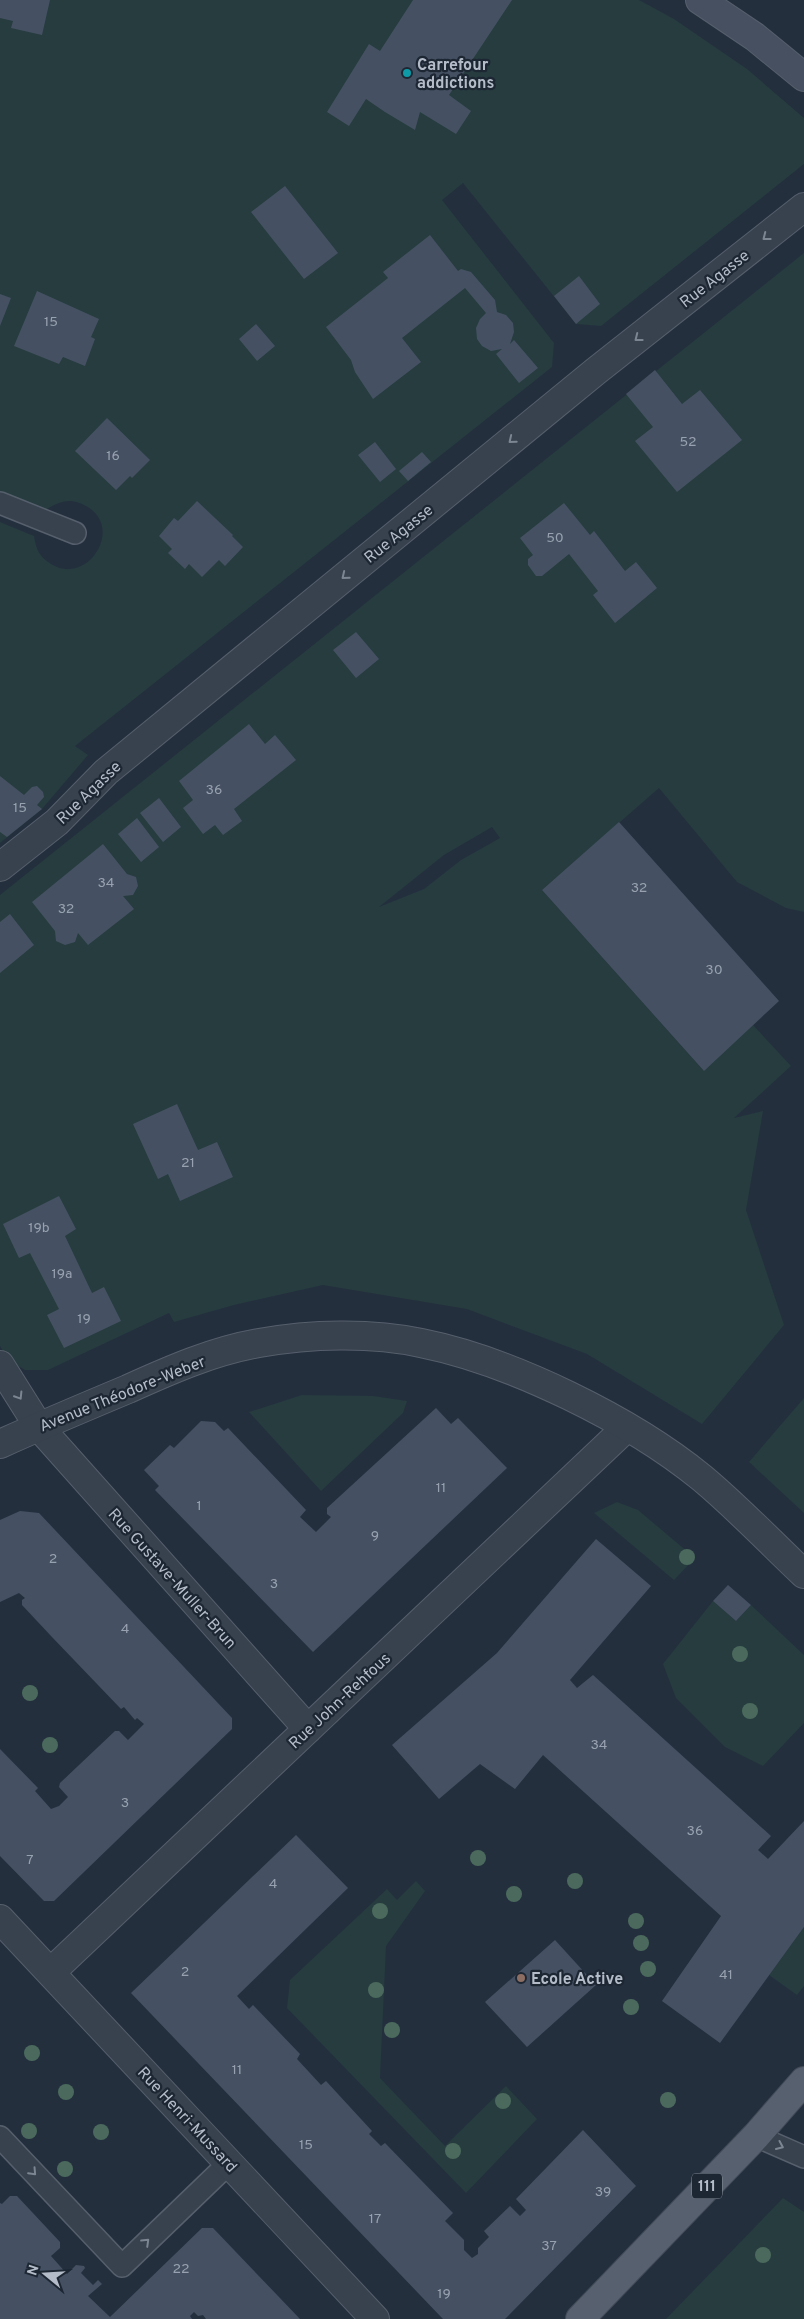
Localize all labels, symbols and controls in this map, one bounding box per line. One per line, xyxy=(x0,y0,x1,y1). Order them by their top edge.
place label: Carrefour addictions xyxy=(417,56,494,94)
marker: Carrefour addictions xyxy=(401,67,413,79)
one-way arrow xyxy=(762,231,772,240)
street label: Rue Agasse xyxy=(676,246,754,313)
house number: 15 xyxy=(44,314,58,331)
one-way arrow xyxy=(635,332,644,340)
one-way arrow xyxy=(509,434,518,442)
house number: 52 xyxy=(679,434,697,451)
house number: 16 xyxy=(106,448,120,465)
street label: Rue Agasse xyxy=(361,501,438,568)
house number: 50 xyxy=(546,530,564,547)
one-way arrow xyxy=(342,571,351,580)
street label: Rue Agasse xyxy=(53,757,126,829)
house number: 36 xyxy=(206,782,222,799)
house number: 15 xyxy=(13,800,27,817)
house number: 34 xyxy=(97,875,115,892)
house number: 32 xyxy=(631,880,647,897)
house number: 32 xyxy=(58,901,74,918)
house number: 30 xyxy=(705,962,723,979)
house number: 21 xyxy=(181,1155,195,1172)
house number: 19b xyxy=(28,1220,50,1237)
house number: 19a xyxy=(52,1266,72,1283)
house number: 19 xyxy=(77,1311,91,1328)
street label: Avenue Théodore-Weber xyxy=(37,1352,209,1437)
one-way arrow xyxy=(13,1391,23,1400)
house number: 11 xyxy=(436,1480,446,1497)
house number: 1 xyxy=(196,1498,202,1515)
street label: Rue Gustave-Muller-Brun xyxy=(103,1505,240,1654)
house number: 9 xyxy=(371,1528,379,1545)
house number: 2 xyxy=(49,1551,57,1568)
house number: 3 xyxy=(270,1576,278,1593)
house number: 4 xyxy=(121,1621,129,1638)
street label: Rue John-Rehfous xyxy=(285,1649,395,1754)
house number: 34 xyxy=(590,1737,608,1754)
house number: 3 xyxy=(121,1795,129,1812)
house number: 36 xyxy=(687,1823,703,1840)
house number: 7 xyxy=(26,1852,34,1869)
house number: 4 xyxy=(269,1876,277,1893)
house number: 2 xyxy=(181,1964,189,1981)
house number: 41 xyxy=(719,1967,733,1984)
place label: Ecole Active xyxy=(531,1970,623,1990)
marker: Ecole Active xyxy=(515,1972,527,1984)
house number: 11 xyxy=(232,2062,242,2079)
street label: Rue Henri-Mussard xyxy=(132,2063,241,2177)
house number: 15 xyxy=(299,2137,313,2154)
one-way arrow xyxy=(775,2140,784,2151)
one-way arrow xyxy=(27,2167,36,2176)
road number: 111 xyxy=(692,2174,722,2198)
house number: 39 xyxy=(595,2184,611,2201)
house number: 17 xyxy=(369,2211,381,2228)
house number: 37 xyxy=(541,2238,557,2255)
one-way arrow xyxy=(141,2239,150,2248)
north arrow xyxy=(20,2249,70,2299)
house number: 22 xyxy=(172,2261,190,2278)
text: N xyxy=(24,2263,44,2278)
house number: 19 xyxy=(437,2286,451,2303)

